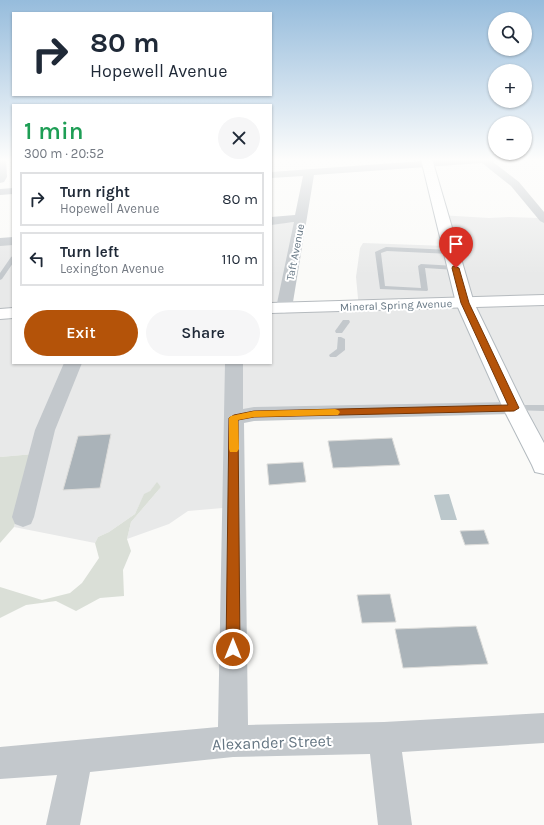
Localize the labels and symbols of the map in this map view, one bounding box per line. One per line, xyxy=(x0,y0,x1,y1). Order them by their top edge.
street label: Taft Avenue xyxy=(284,222,307,281)
pin xyxy=(439,227,473,268)
street label: Mineral Spring Avenue xyxy=(340,297,453,314)
position arrow xyxy=(212,628,254,670)
street label: Alexander Street xyxy=(212,731,332,754)

